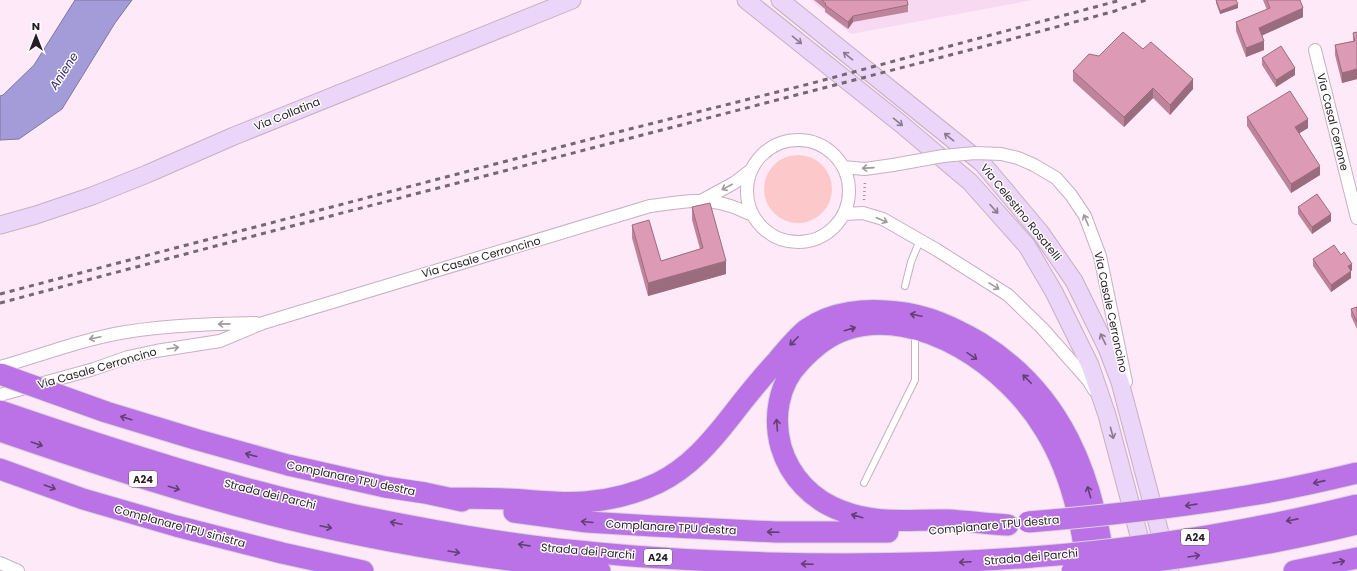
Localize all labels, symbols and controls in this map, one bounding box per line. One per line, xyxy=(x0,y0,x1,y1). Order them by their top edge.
north arrow xyxy=(16,16,56,56)
text: N xyxy=(32,18,40,34)
one-way arrow xyxy=(791,36,802,44)
water label: Aniene xyxy=(45,48,82,94)
one-way arrow xyxy=(842,51,853,60)
street label: Via Casal Cerrone xyxy=(1313,72,1353,172)
street label: Via Collatina xyxy=(252,93,322,135)
one-way arrow xyxy=(893,117,903,126)
one-way arrow xyxy=(944,133,955,141)
street label: Via Celestino Rosatelli xyxy=(977,160,1065,264)
one-way arrow xyxy=(862,165,875,172)
one-way arrow xyxy=(721,184,733,191)
one-way arrow xyxy=(989,204,999,214)
one-way arrow xyxy=(1082,214,1089,226)
one-way arrow xyxy=(876,216,888,224)
street label: Via Casale Cerroncino xyxy=(420,232,542,282)
street label: Via Casale Cerroncino xyxy=(1090,250,1132,374)
one-way arrow xyxy=(988,282,1000,290)
one-way arrow xyxy=(910,310,923,318)
one-way arrow xyxy=(218,320,231,328)
one-way arrow xyxy=(843,325,856,332)
one-way arrow xyxy=(1099,333,1106,345)
one-way arrow xyxy=(89,335,102,343)
one-way arrow xyxy=(790,336,799,346)
street label: Via Casale Cerroncino xyxy=(36,343,158,393)
one-way arrow xyxy=(166,344,179,352)
one-way arrow xyxy=(966,352,977,360)
one-way arrow xyxy=(1022,374,1032,384)
one-way arrow xyxy=(119,414,132,421)
one-way arrow xyxy=(774,419,781,432)
one-way arrow xyxy=(1109,426,1116,439)
one-way arrow xyxy=(30,441,43,448)
one-way arrow xyxy=(244,450,257,458)
street label: Complanare TPU destra xyxy=(285,457,417,499)
road number: A24 xyxy=(129,471,157,487)
street label: Strada dei Parchi xyxy=(222,475,318,513)
one-way arrow xyxy=(1313,478,1326,486)
one-way arrow xyxy=(44,484,56,492)
one-way arrow xyxy=(167,485,180,492)
one-way arrow xyxy=(1085,485,1092,498)
street label: Complanare TPU sinistra xyxy=(113,501,247,551)
one-way arrow xyxy=(1185,501,1198,509)
street label: Complanare TPU destra xyxy=(928,511,1060,539)
one-way arrow xyxy=(851,512,864,519)
street label: Complanare TPU destra xyxy=(605,516,737,538)
one-way arrow xyxy=(1286,517,1299,525)
one-way arrow xyxy=(581,518,594,525)
one-way arrow xyxy=(390,519,403,527)
one-way arrow xyxy=(319,524,332,532)
one-way arrow xyxy=(767,528,780,536)
road number: A24 xyxy=(1181,529,1209,545)
street label: Strada dei Parchi xyxy=(540,539,636,563)
one-way arrow xyxy=(518,541,531,549)
street label: Strada dei Parchi xyxy=(983,545,1079,569)
one-way arrow xyxy=(447,548,460,556)
road number: A24 xyxy=(644,549,672,565)
one-way arrow xyxy=(1187,552,1200,560)
one-way arrow xyxy=(959,558,972,565)
one-way arrow xyxy=(1333,558,1346,566)
one-way arrow xyxy=(801,560,814,568)

